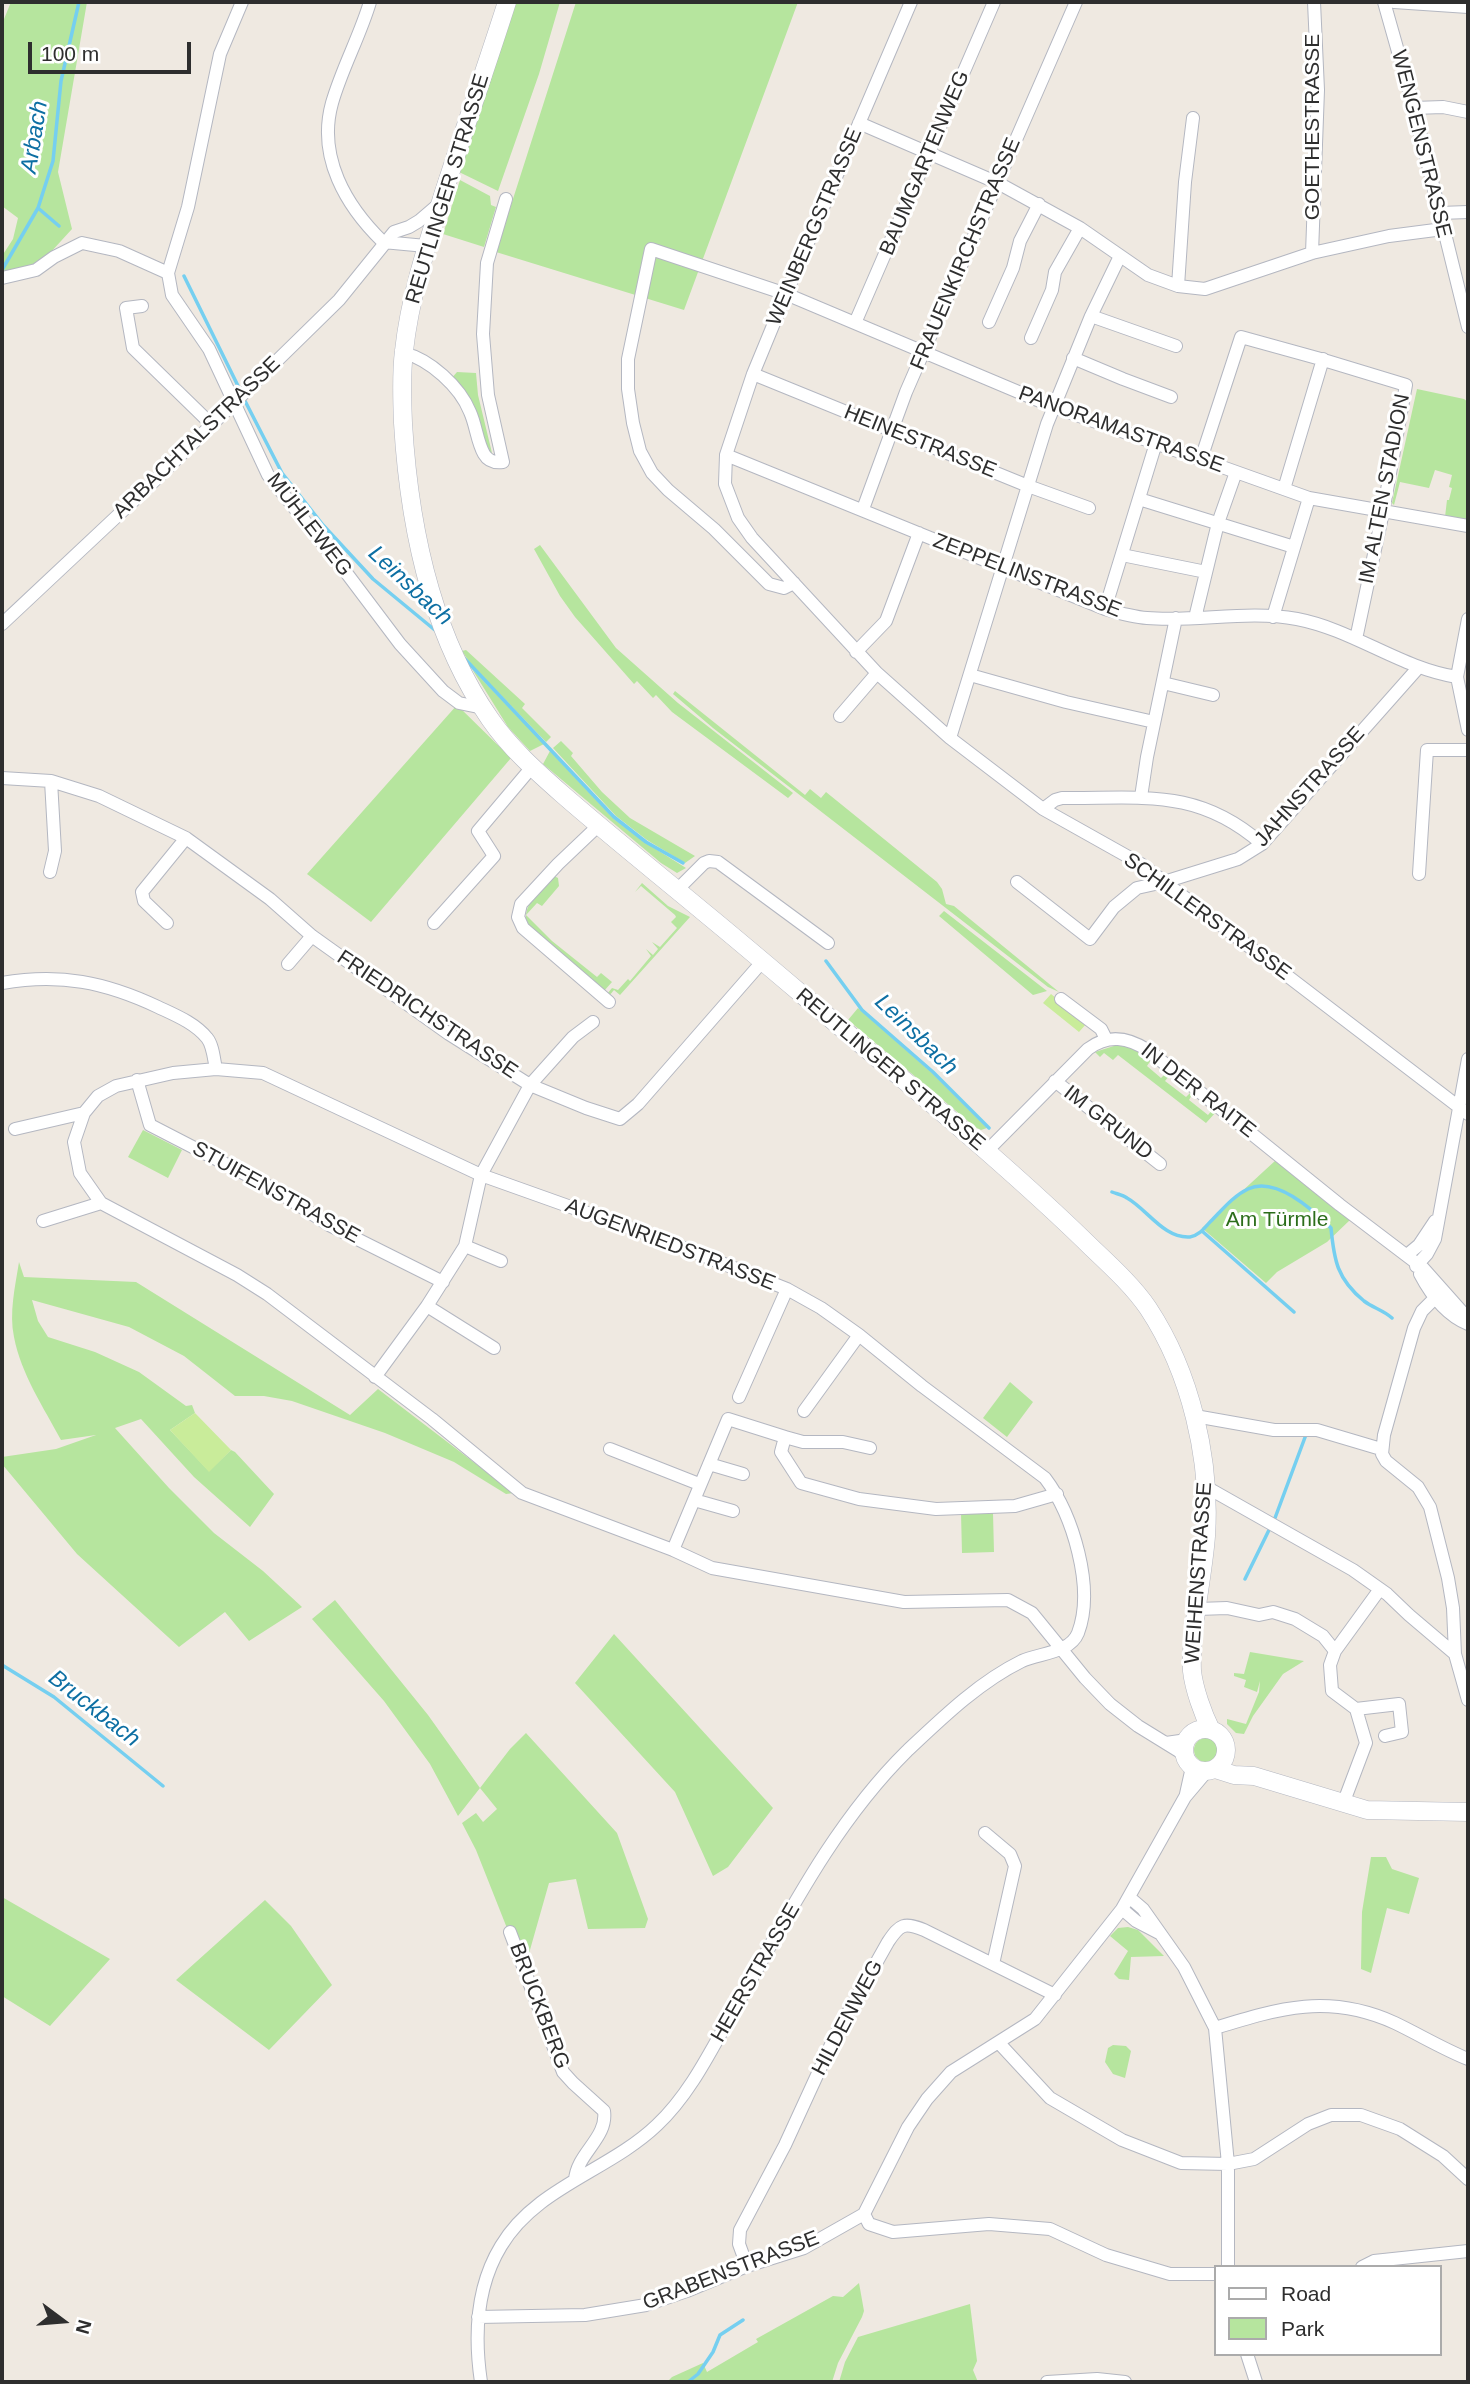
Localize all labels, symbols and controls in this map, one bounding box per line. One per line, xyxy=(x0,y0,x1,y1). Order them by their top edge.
scale bar xyxy=(32,28,194,72)
street label: GOETHESTRASSE xyxy=(1300,34,1326,220)
text: 100 m xyxy=(41,42,99,65)
street label: WENGENSTRASSE xyxy=(1385,48,1457,240)
street label: BAUMGARTENWEG xyxy=(875,67,975,259)
street label: REUTLINGER STRASSE xyxy=(401,71,495,307)
water label: Arbach xyxy=(16,99,54,175)
street label: WEINBERGSTRASSE xyxy=(762,124,868,330)
street label: FRAUENKIRCHSTRASSE xyxy=(906,134,1026,374)
street label: ARBACHTALSTRASSE xyxy=(108,352,286,524)
street label: PANORAMASTRASSE xyxy=(1015,381,1227,479)
street label: IM ALTEN STADION xyxy=(1354,392,1416,586)
street label: HEINESTRASSE xyxy=(840,400,1000,484)
street label: MÜHLEWEG xyxy=(261,469,357,581)
street label: ZEPPELINSTRASSE xyxy=(929,528,1125,624)
water label: Leinsbach xyxy=(362,540,458,632)
street label: JAHNSTRASSE xyxy=(1249,722,1371,852)
street label: SCHILLERSTRASSE xyxy=(1118,848,1296,986)
street label: FRIEDRICHSTRASSE xyxy=(332,945,522,1085)
street label: REUTLINGER STRASSE xyxy=(790,983,990,1157)
water label: Leinsbach xyxy=(869,989,963,1081)
street label: IN DER RAITE xyxy=(1136,1038,1260,1144)
street label: IM GRUND xyxy=(1058,1080,1158,1166)
street label: STUIFENSTRASSE xyxy=(188,1136,364,1250)
street label: AUGENRIEDSTRASSE xyxy=(561,1193,779,1297)
park label: Am Türmle xyxy=(1226,1207,1328,1233)
street label: WEIHENSTRASSE xyxy=(1180,1481,1218,1665)
water label: Bruckbach xyxy=(43,1665,145,1753)
street label: HEERSTRASSE xyxy=(706,1899,806,2047)
street label: BRUCKBERG xyxy=(503,1939,575,2073)
street label: HILDENWEG xyxy=(807,1956,889,2080)
street label: GRABENSTRASSE xyxy=(639,2226,823,2316)
legend xyxy=(1214,2265,1442,2356)
text: Road xyxy=(1281,2282,1331,2305)
north arrow xyxy=(28,2286,98,2356)
text: N xyxy=(72,2317,96,2336)
text: Park xyxy=(1281,2317,1324,2340)

